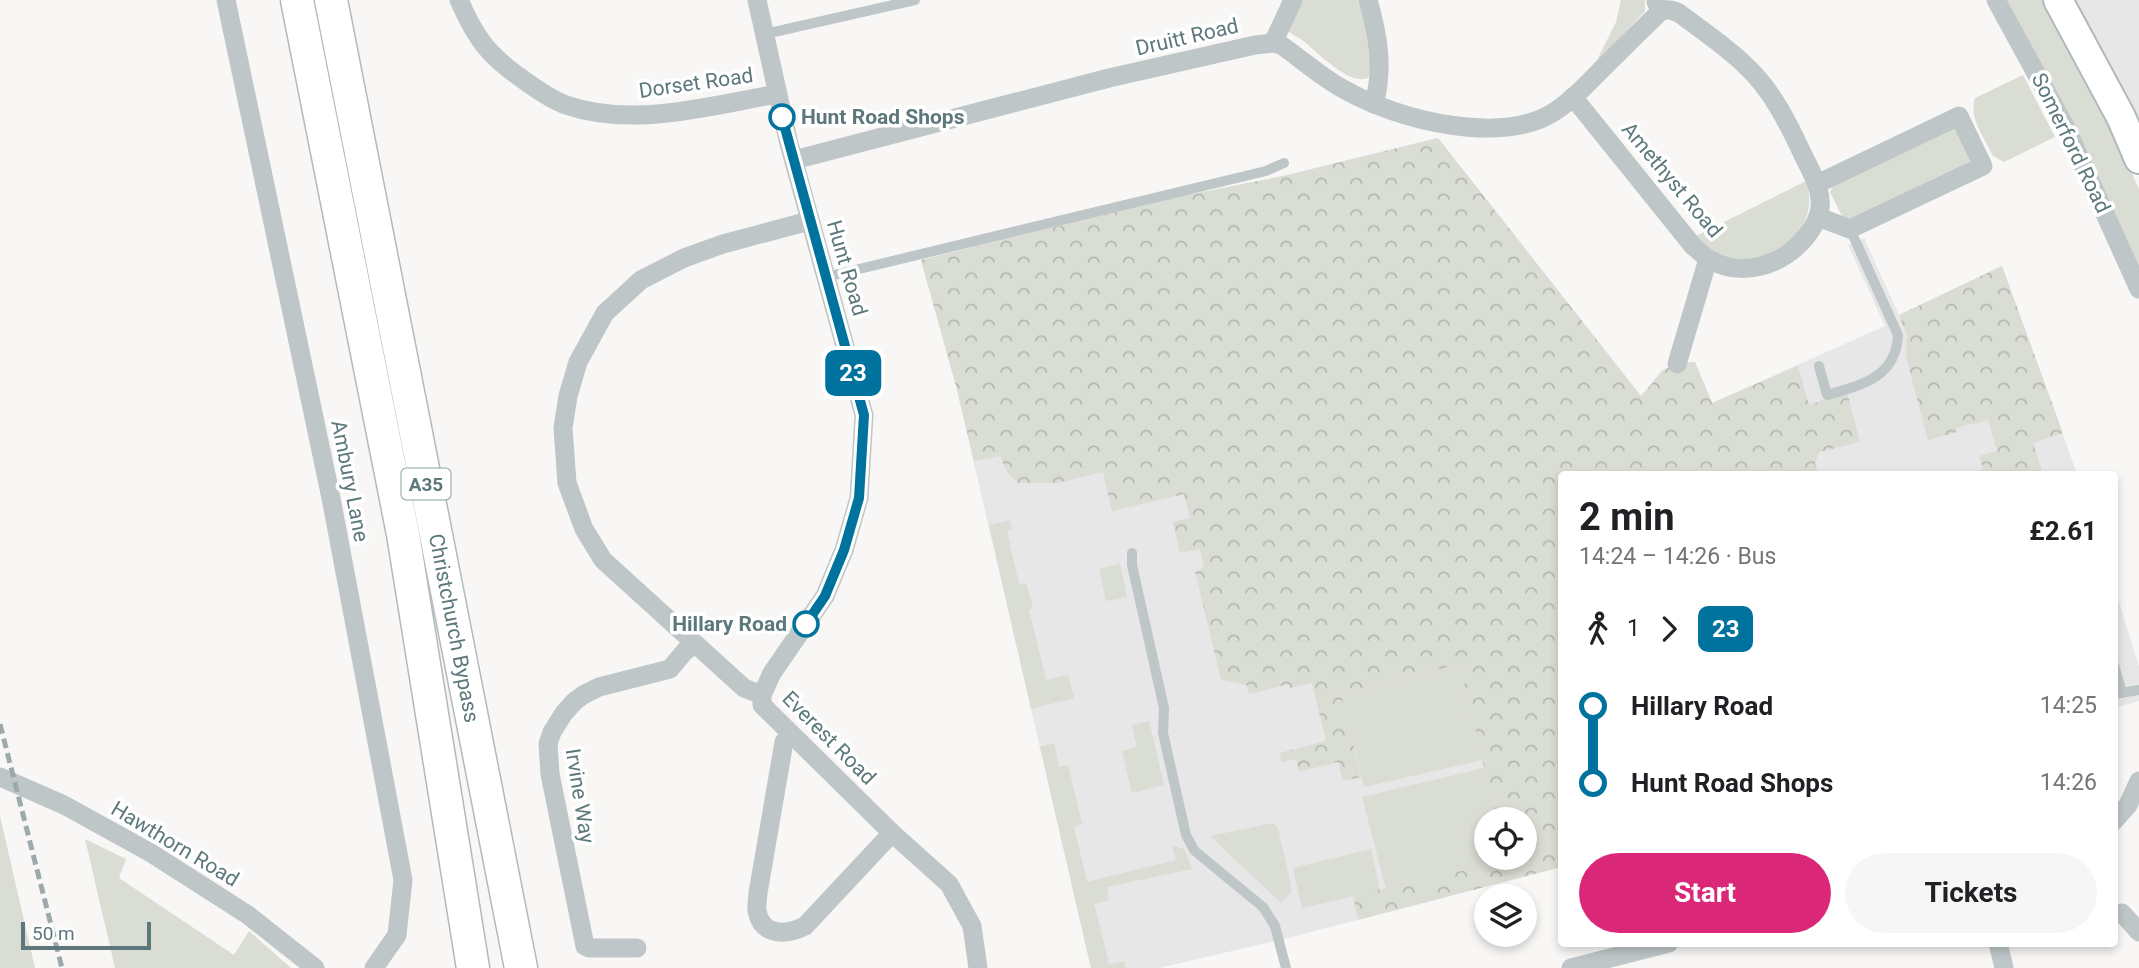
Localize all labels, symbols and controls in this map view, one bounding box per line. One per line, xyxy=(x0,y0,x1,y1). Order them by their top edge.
street label: Druitt Road xyxy=(1133,14,1241,60)
street label: Dorset Road xyxy=(637,63,755,103)
street label: Somerford Road xyxy=(2027,69,2115,217)
marker: Hunt Road Shops xyxy=(769,104,795,130)
place label: Hunt Road Shops xyxy=(801,105,965,129)
street label: Amethyst Road xyxy=(1617,118,1727,242)
street label: Hunt Road xyxy=(822,217,872,319)
line badge: 23 xyxy=(822,350,884,396)
text: 23 xyxy=(839,359,867,387)
street label: Ambury Lane xyxy=(326,418,374,544)
road number: A35 xyxy=(402,468,450,499)
text: 2 min xyxy=(1579,495,1675,539)
text: £2.61 xyxy=(2029,516,2097,546)
street label: Christchurch Bypass xyxy=(424,532,484,724)
text: 14:24 – 14:26 · Bus xyxy=(1579,543,1776,570)
icon: walk xyxy=(1579,610,1617,648)
icon: forward xyxy=(1650,610,1688,648)
marker: Hillary Road xyxy=(793,611,819,637)
place label: Hillary Road xyxy=(672,612,787,636)
text: 1 xyxy=(1627,615,1640,642)
text: 23 xyxy=(1712,615,1739,643)
street label: Everest Road xyxy=(777,686,881,790)
text: Hillary Road xyxy=(1631,691,1773,721)
text: 14:25 xyxy=(2040,692,2097,719)
street label: Irvine Way xyxy=(561,747,599,845)
text: Hunt Road Shops xyxy=(1631,768,1833,798)
text: 14:26 xyxy=(2040,769,2097,796)
street label: Hawthorn Road xyxy=(107,796,243,892)
map controls xyxy=(1474,807,1537,947)
button: locate xyxy=(1474,807,1537,870)
button: Start xyxy=(1579,853,1831,933)
button: Tickets xyxy=(1845,853,2097,933)
button: layers xyxy=(1474,884,1537,947)
scale bar xyxy=(21,919,150,951)
text: 50 m xyxy=(32,922,75,945)

